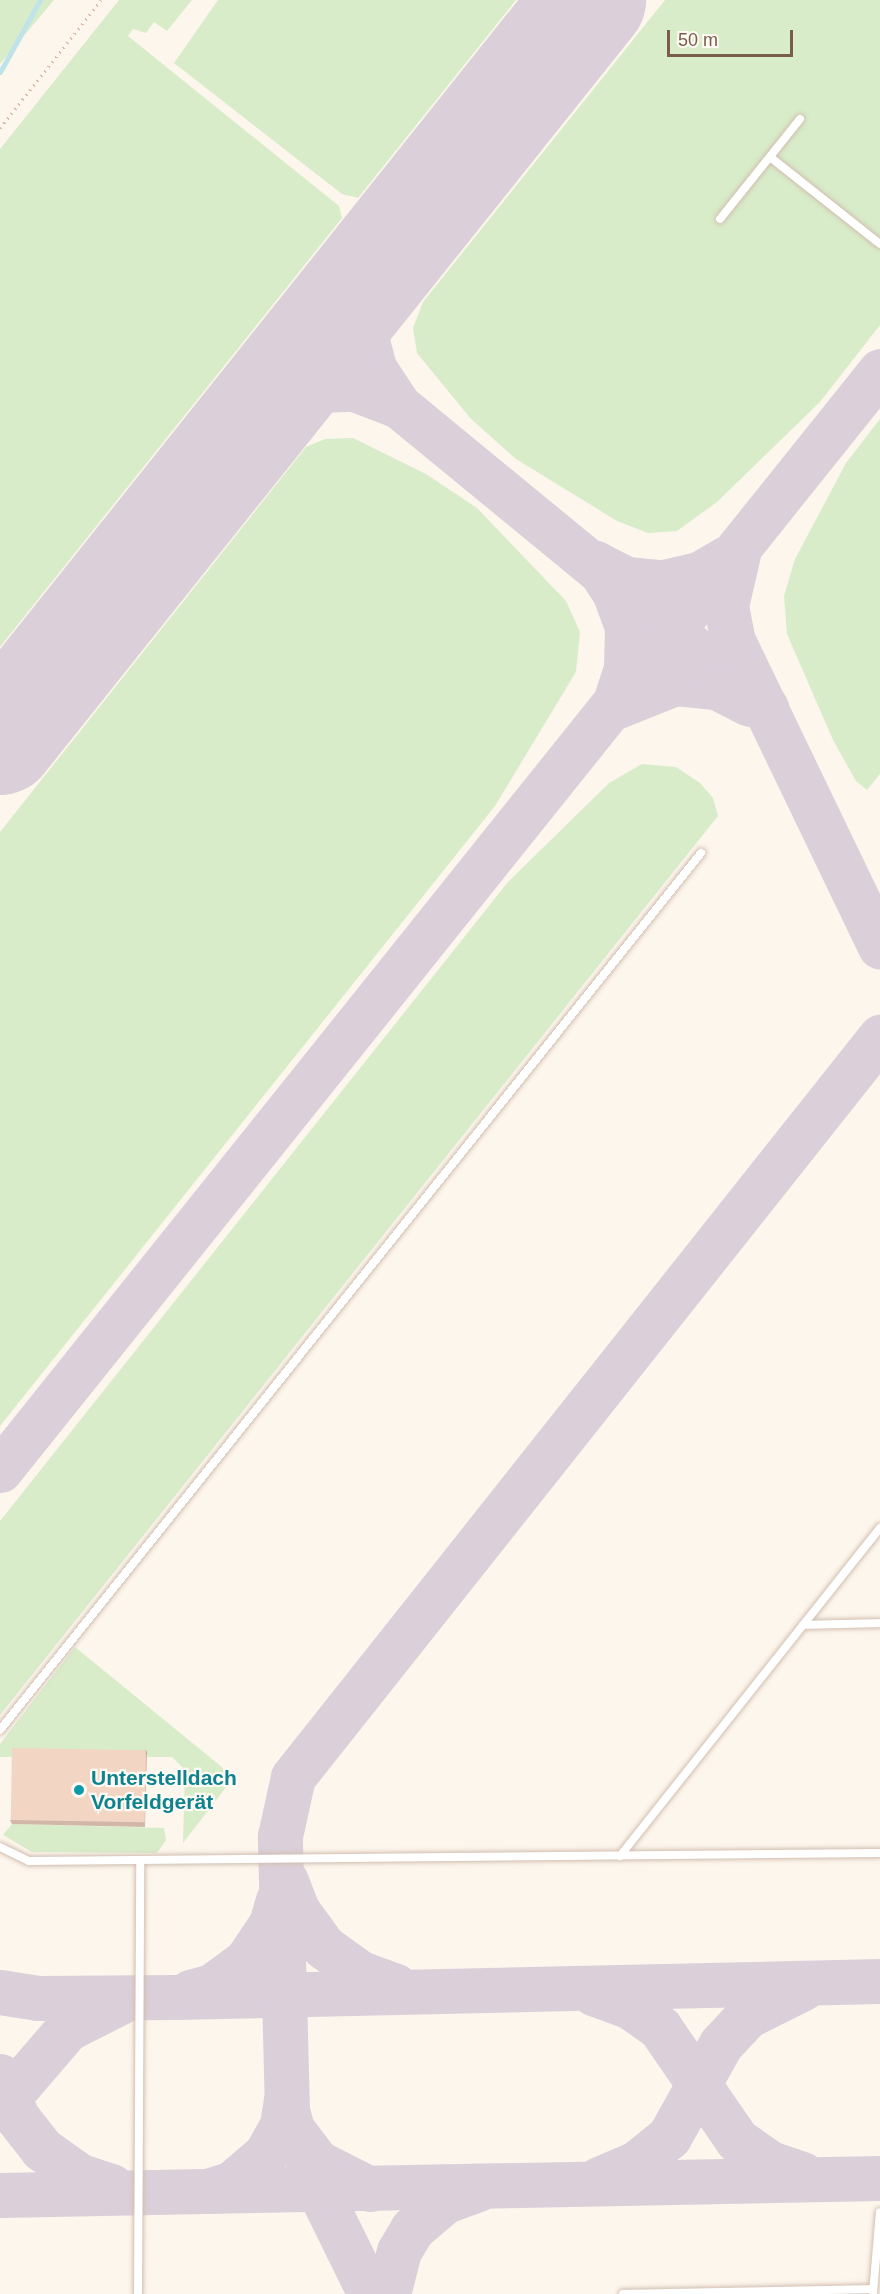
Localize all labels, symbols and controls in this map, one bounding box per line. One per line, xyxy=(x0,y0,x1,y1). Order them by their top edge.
scale bar xyxy=(670,18,796,56)
text: 50 m xyxy=(678,30,718,50)
place label: Unterstelldach Vorfeldgerät xyxy=(91,1765,237,1815)
marker: Unterstelldach Vorfeldgerät xyxy=(72,1783,86,1797)

